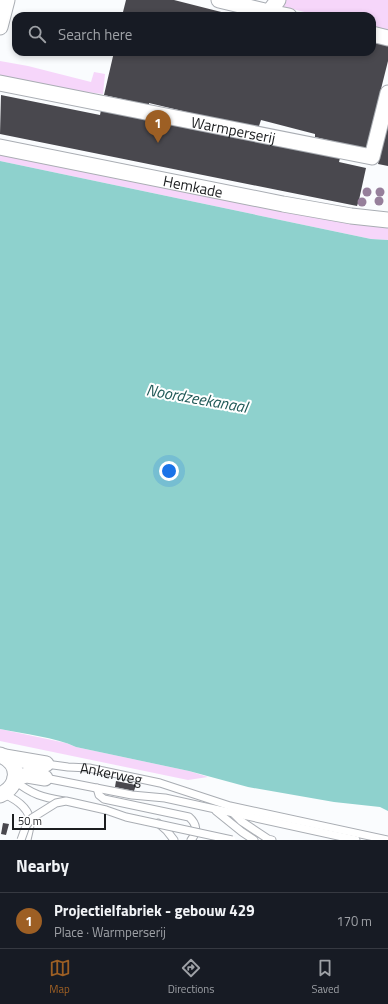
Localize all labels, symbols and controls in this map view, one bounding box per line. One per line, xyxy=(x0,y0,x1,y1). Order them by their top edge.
search box xyxy=(12,12,376,56)
icon: search xyxy=(26,23,48,45)
text: Search here xyxy=(58,23,132,46)
pin: 1 xyxy=(145,110,171,143)
street label: Warmperserij xyxy=(189,110,278,149)
street label: Hemkade xyxy=(161,169,225,203)
water label: Noordzeekanaal xyxy=(145,377,251,419)
your location xyxy=(159,461,179,481)
street label: Ankerweg xyxy=(80,756,145,791)
scale bar xyxy=(12,812,106,831)
text: 50 m xyxy=(18,813,42,829)
text: Nearby xyxy=(16,853,69,879)
text: Projectielfabriek - gebouw 429 xyxy=(54,899,255,922)
text: 1 xyxy=(25,911,33,931)
text: 170 m xyxy=(336,911,372,931)
text: Place · Warmperserij xyxy=(54,922,166,942)
tab: Map xyxy=(49,957,71,997)
tab: Directions xyxy=(168,957,214,997)
tab: Saved xyxy=(311,957,339,997)

